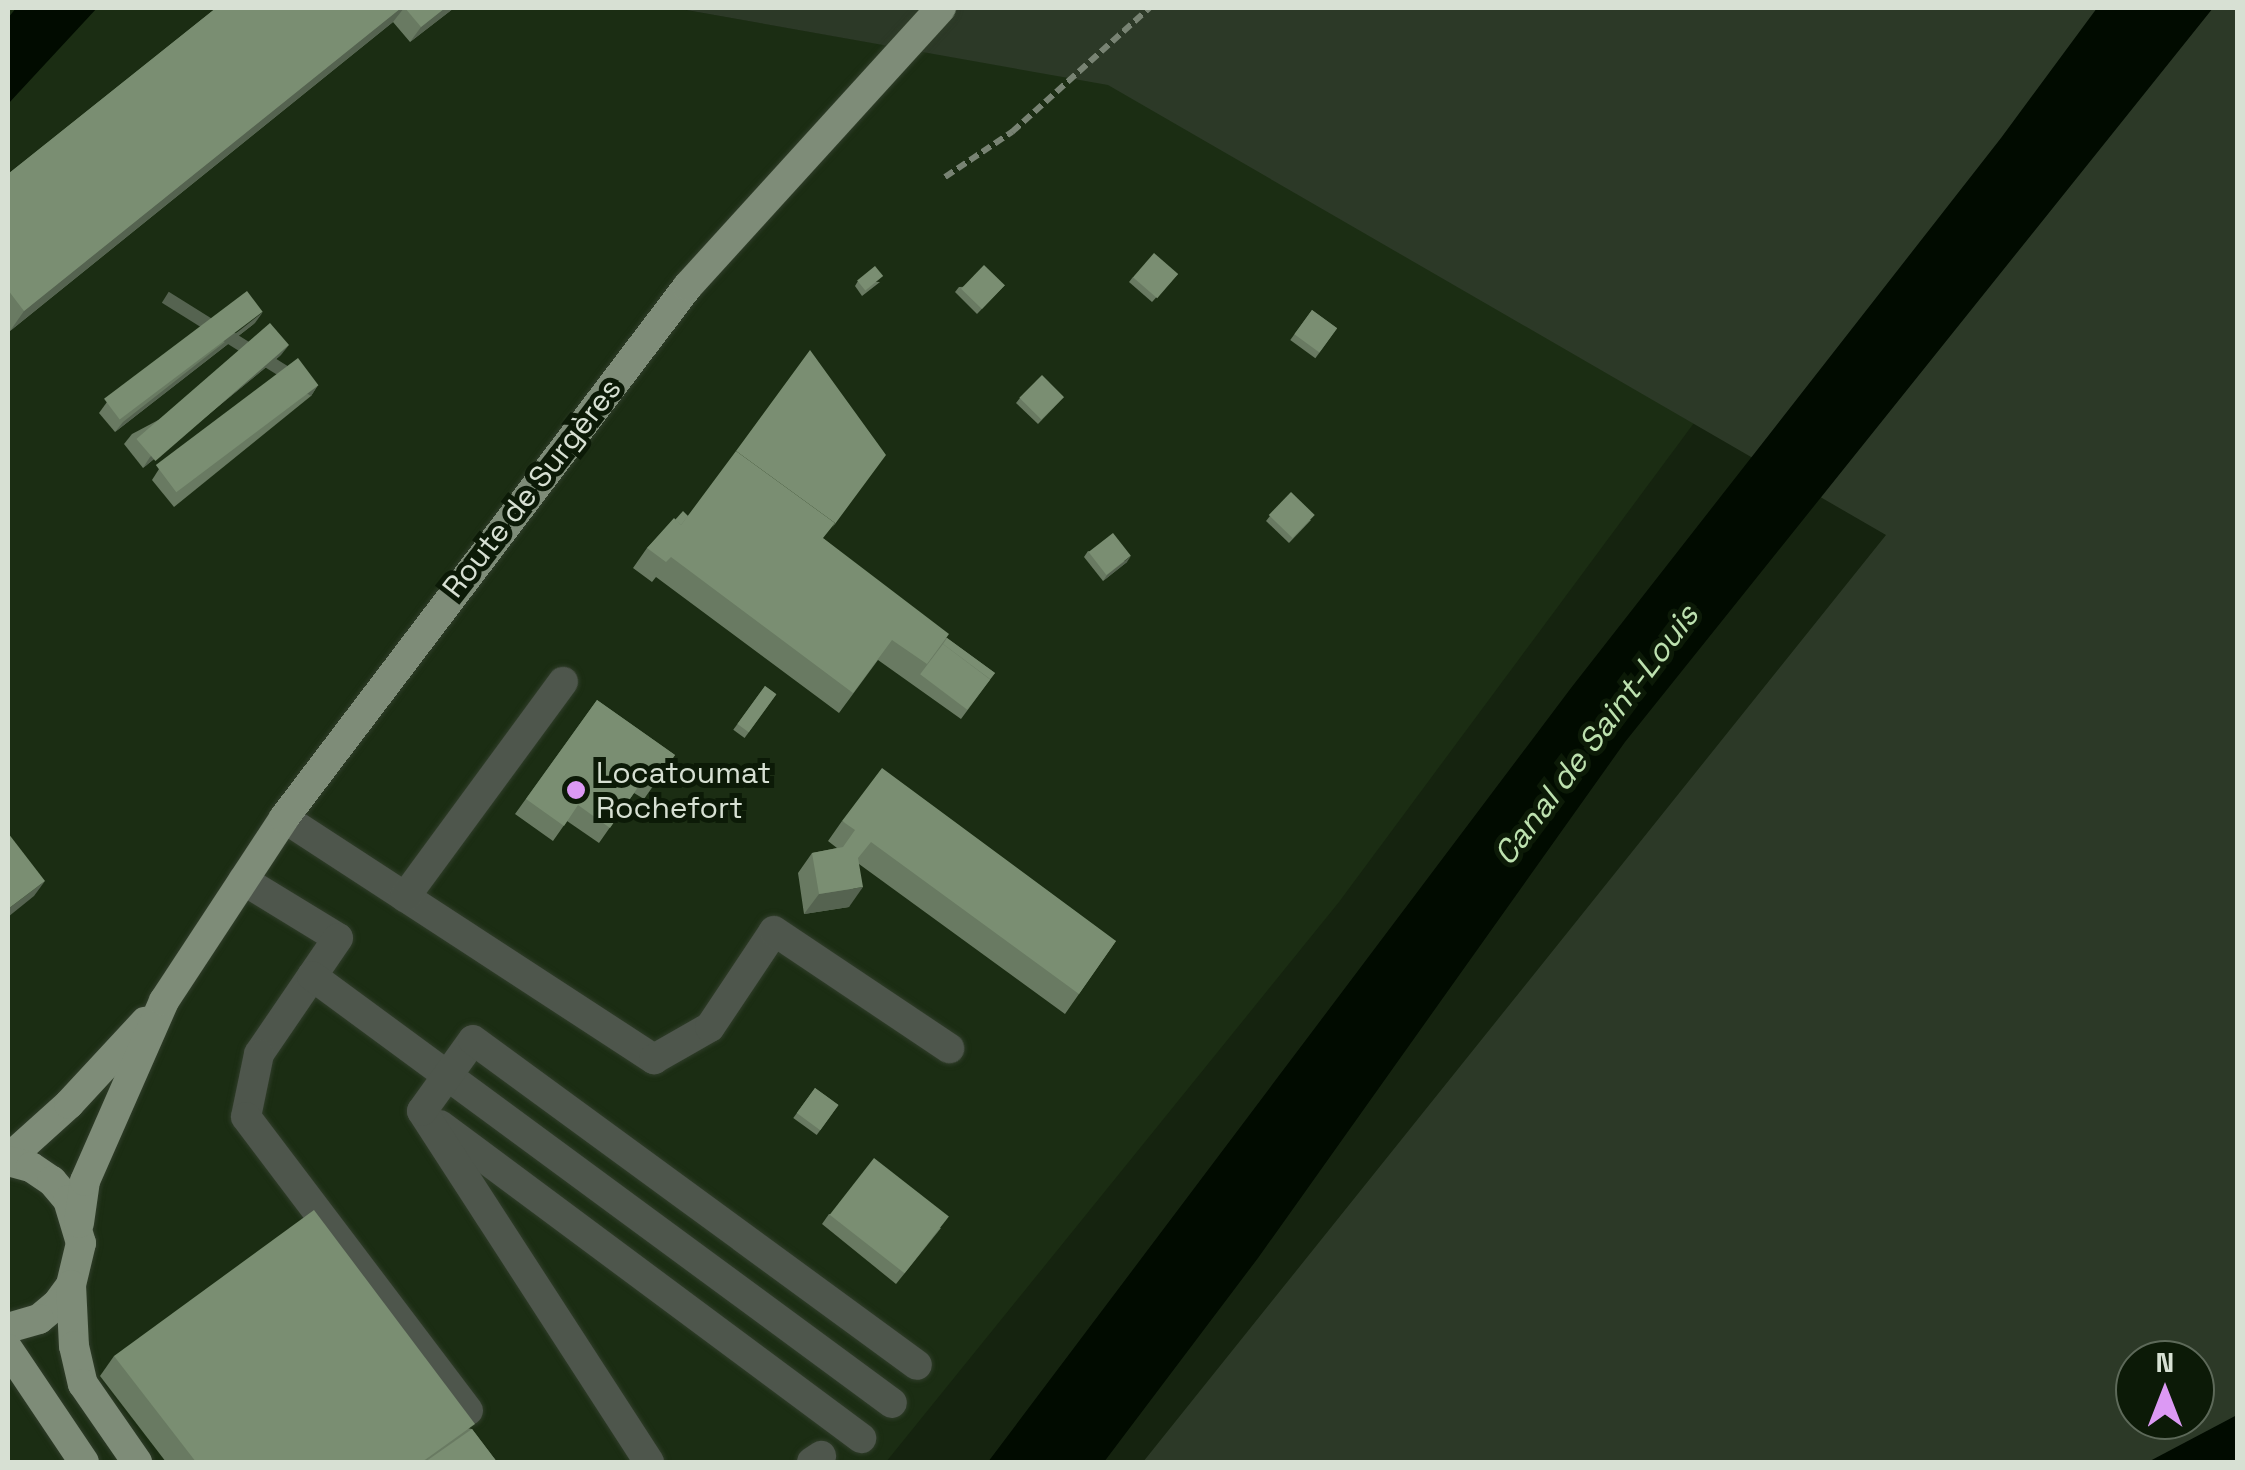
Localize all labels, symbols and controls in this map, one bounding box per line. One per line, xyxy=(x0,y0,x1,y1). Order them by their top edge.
street label: Route de Surgères xyxy=(435,371,629,605)
water label: Canal de Saint-Louis xyxy=(1486,597,1706,873)
place label: Locatoumat Rochefort xyxy=(596,755,771,826)
marker: Locatoumat Rochefort xyxy=(565,779,587,801)
north arrow xyxy=(2115,1340,2215,1440)
text: N xyxy=(2156,1344,2174,1380)

